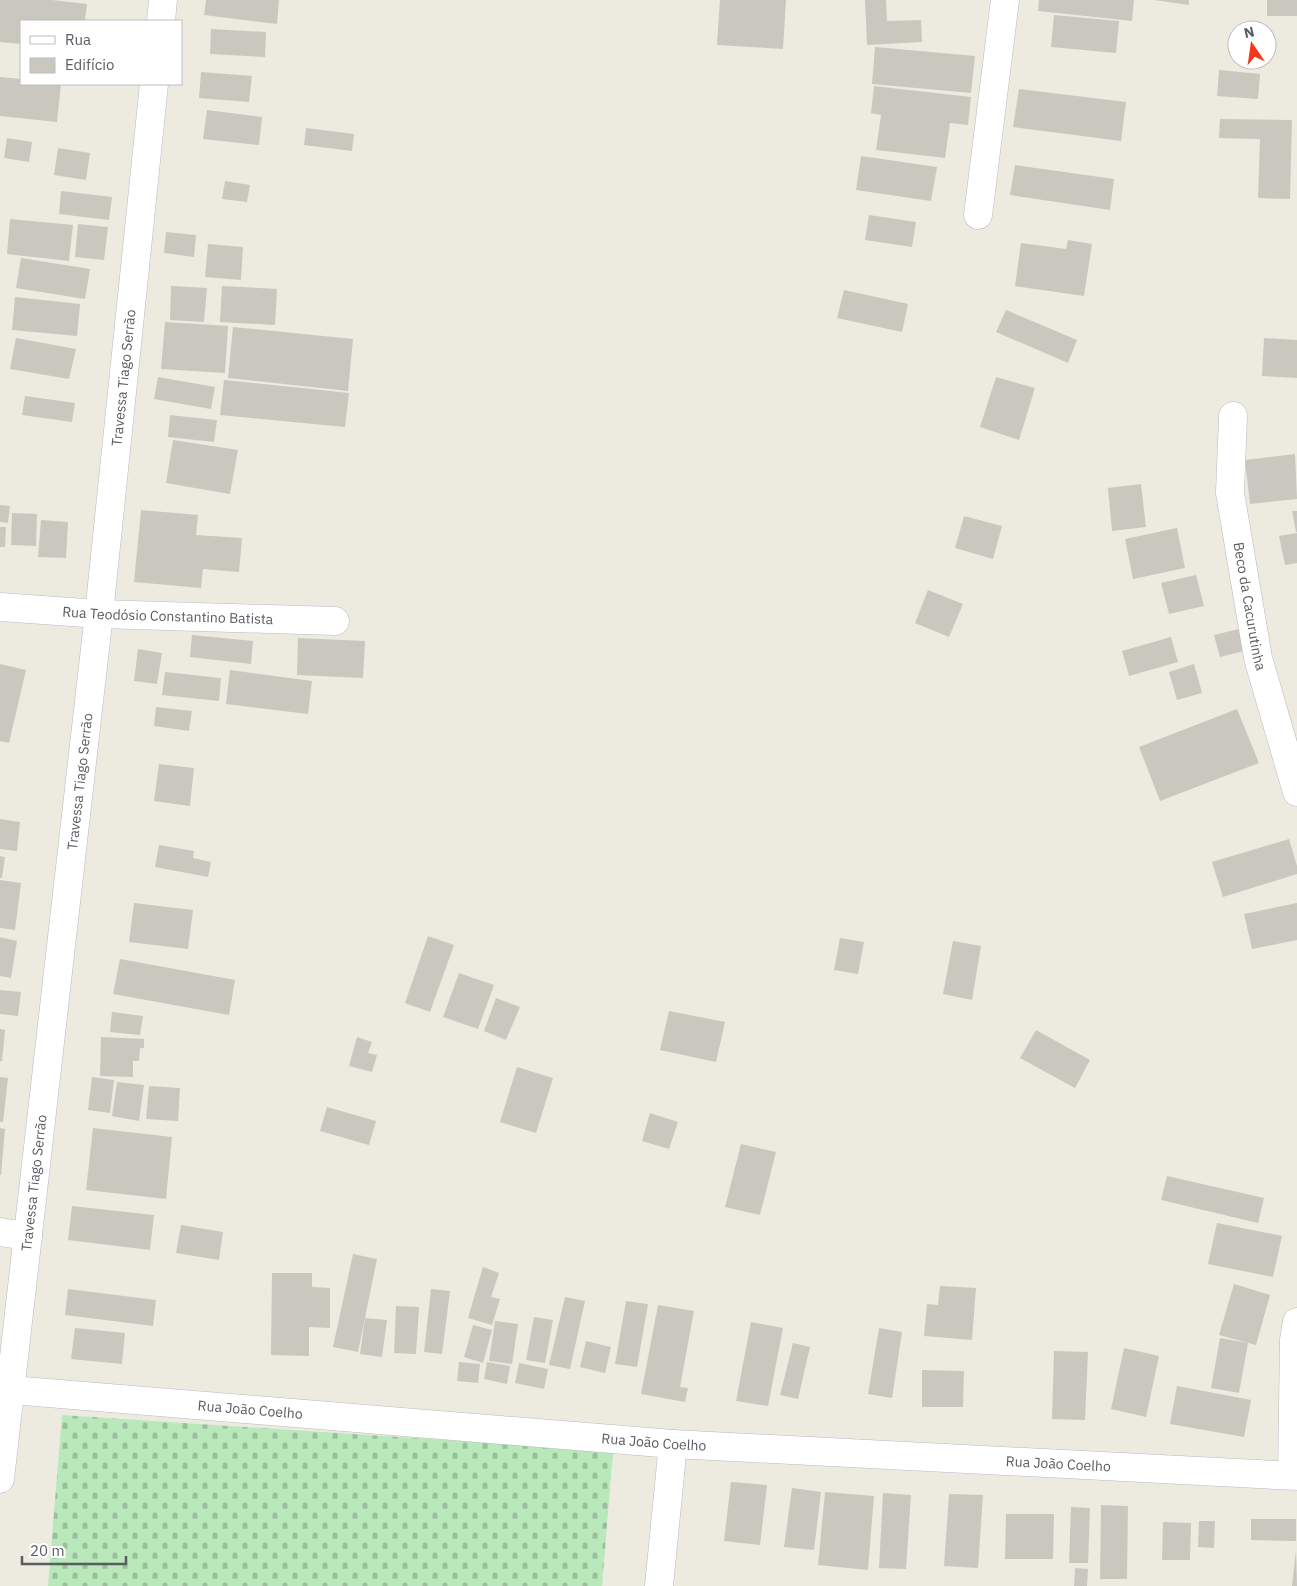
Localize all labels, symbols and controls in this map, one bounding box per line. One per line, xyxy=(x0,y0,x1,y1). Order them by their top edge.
legend xyxy=(20,20,182,85)
north arrow xyxy=(1227,20,1277,70)
text: N xyxy=(1242,22,1256,42)
text: Rua xyxy=(65,30,91,49)
text: Edifício xyxy=(65,55,114,74)
street label: Travessa Tiago Serrão xyxy=(107,308,140,447)
street label: Beco da Cacurutinha xyxy=(1229,541,1270,673)
street label: Rua Teodósio Constantino Batista xyxy=(62,602,274,628)
street label: Travessa Tiago Serrão xyxy=(63,712,97,851)
street label: Travessa Tiago Serrão xyxy=(17,1113,51,1252)
street label: Rua João Coelho xyxy=(197,1396,304,1423)
street label: Rua João Coelho xyxy=(601,1429,707,1455)
street label: Rua João Coelho xyxy=(1005,1452,1111,1475)
scale bar xyxy=(22,1534,126,1566)
text: 20 m xyxy=(30,1541,65,1560)

